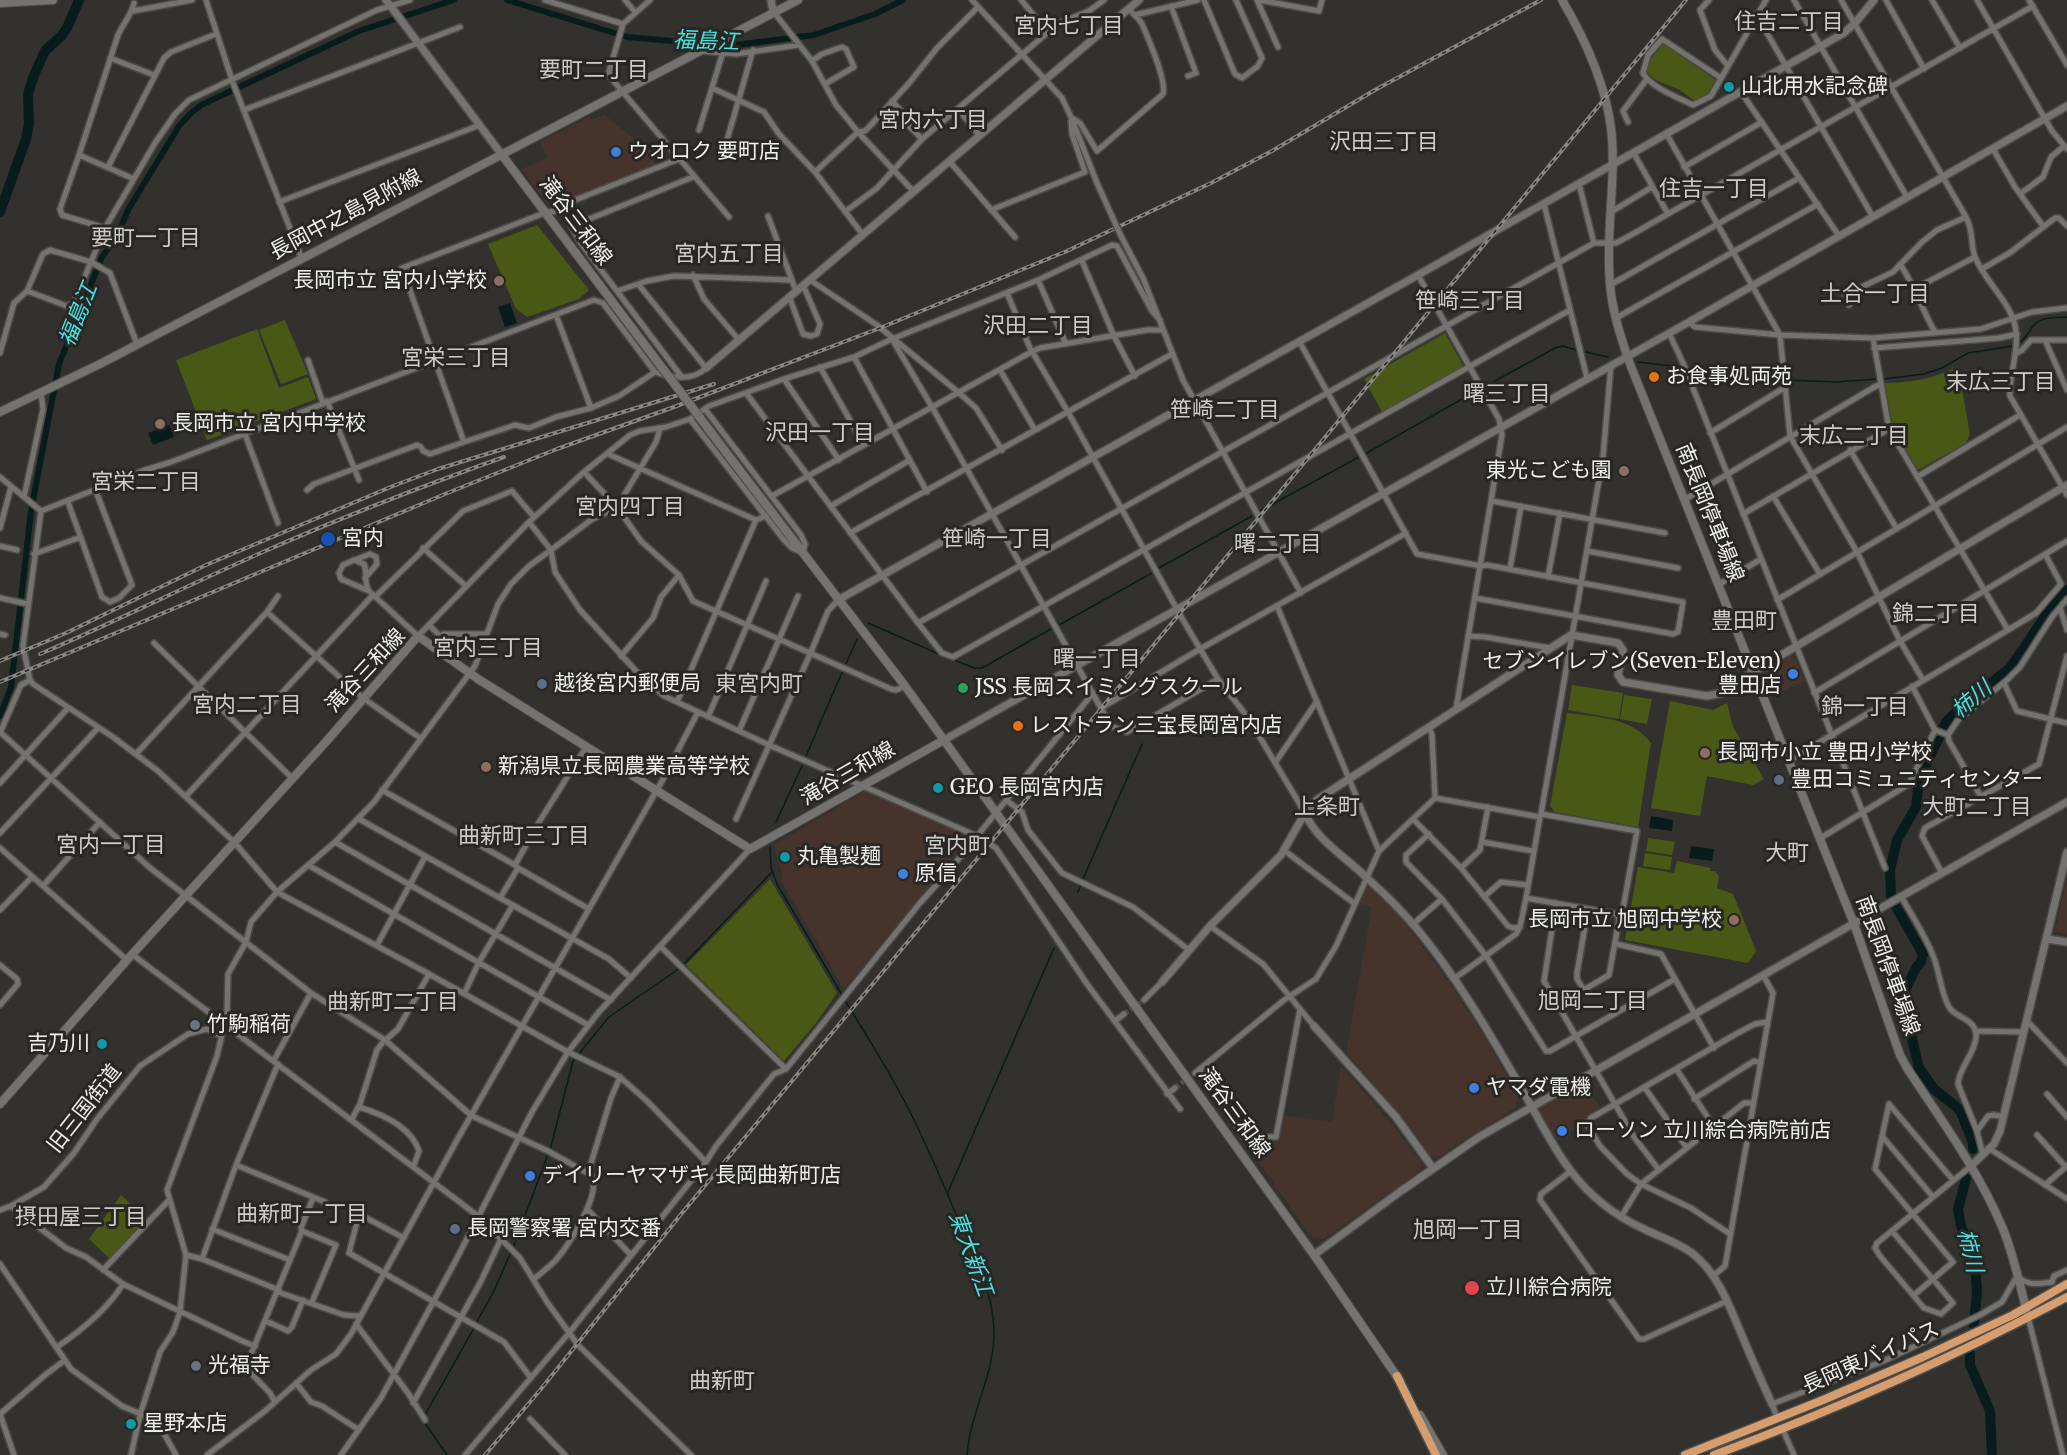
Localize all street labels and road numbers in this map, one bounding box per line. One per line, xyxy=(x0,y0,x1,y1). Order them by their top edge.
street label: 長岡中之島見附線 xyxy=(266,164,426,266)
street label: 滝谷三和線 xyxy=(533,171,617,271)
street label: 南長岡停車場線 xyxy=(1670,440,1748,586)
street label: 滝谷三和線 xyxy=(321,624,411,718)
street label: 滝谷三和線 xyxy=(796,737,900,811)
street label: 南長岡停車場線 xyxy=(1850,893,1924,1039)
street label: 旧三国街道 xyxy=(43,1060,127,1158)
street label: 滝谷三和線 xyxy=(1193,1063,1275,1163)
street label: 長岡東バイパス xyxy=(1799,1317,1943,1399)

